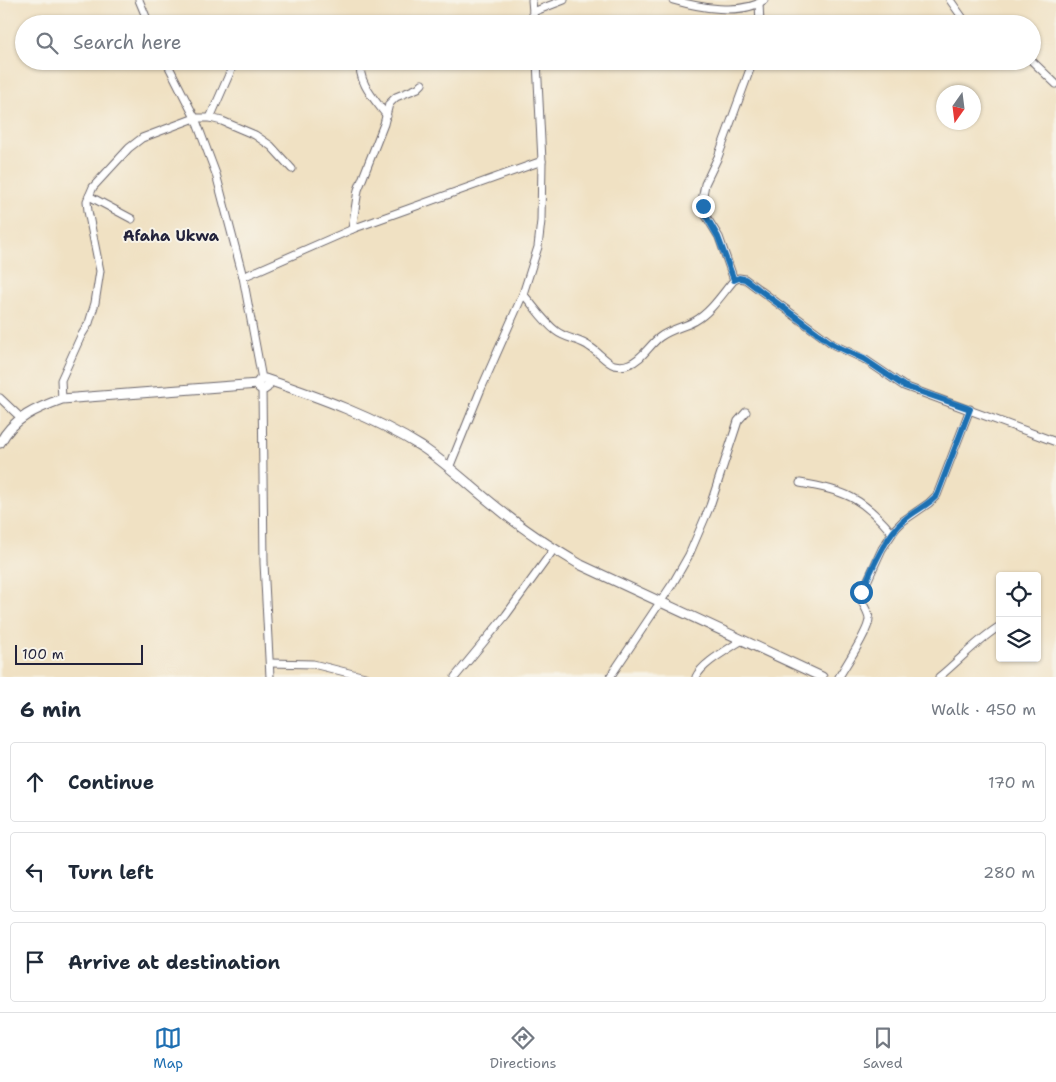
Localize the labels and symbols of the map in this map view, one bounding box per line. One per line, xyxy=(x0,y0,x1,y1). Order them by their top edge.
north arrow xyxy=(936,85,981,130)
route end xyxy=(692,195,715,218)
district label: Afaha Ukwa xyxy=(123,226,220,246)
route start xyxy=(850,581,873,604)
scale bar xyxy=(15,642,142,665)

